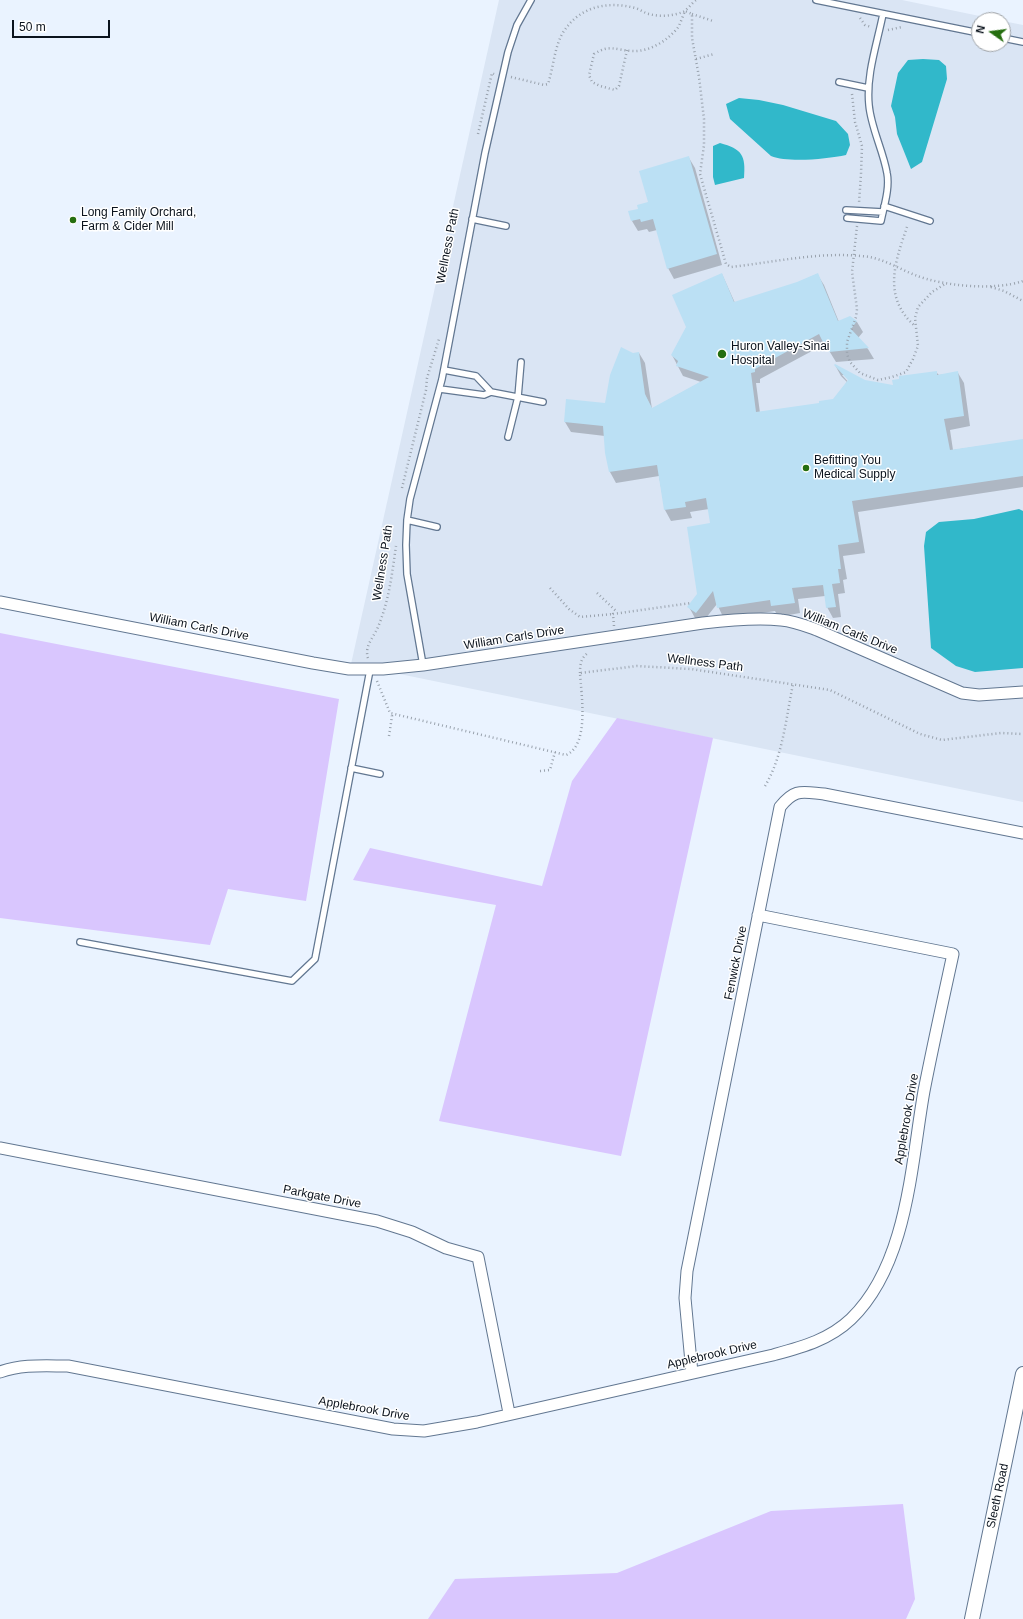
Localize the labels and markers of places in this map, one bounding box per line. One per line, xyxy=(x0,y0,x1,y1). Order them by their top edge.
place label: Long Family Orchard, Farm & Cider Mill xyxy=(81,206,196,234)
marker: Long Family Orchard, Farm & Cider Mill xyxy=(68,215,78,225)
place label: Huron Valley-Sinai Hospital xyxy=(731,340,829,368)
marker: Huron Valley-Sinai Hospital xyxy=(716,348,728,360)
place label: Befitting You Medical Supply xyxy=(814,454,895,482)
marker: Befitting You Medical Supply xyxy=(801,463,811,473)

